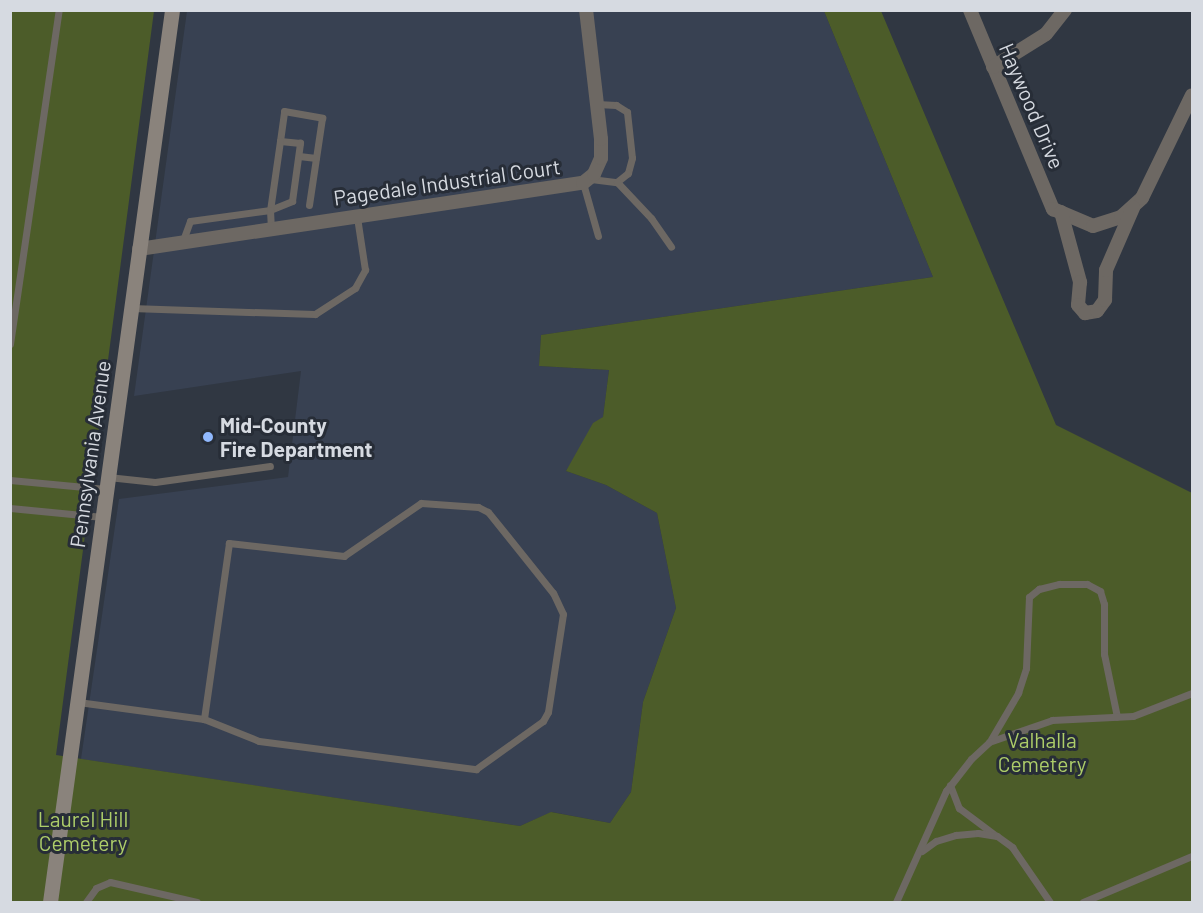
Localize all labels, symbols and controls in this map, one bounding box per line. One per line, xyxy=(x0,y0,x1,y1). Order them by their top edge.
street label: Haywood Drive xyxy=(994,39,1070,173)
street label: Pagedale Industrial Court xyxy=(332,154,562,210)
street label: Pennsylvania Avenue xyxy=(64,359,116,549)
place label: Mid-County Fire Department xyxy=(220,412,373,462)
marker: Mid-County Fire Department xyxy=(201,430,215,444)
park label: Valhalla Cemetery xyxy=(998,727,1086,777)
park label: Laurel Hill Cemetery xyxy=(38,806,128,856)

